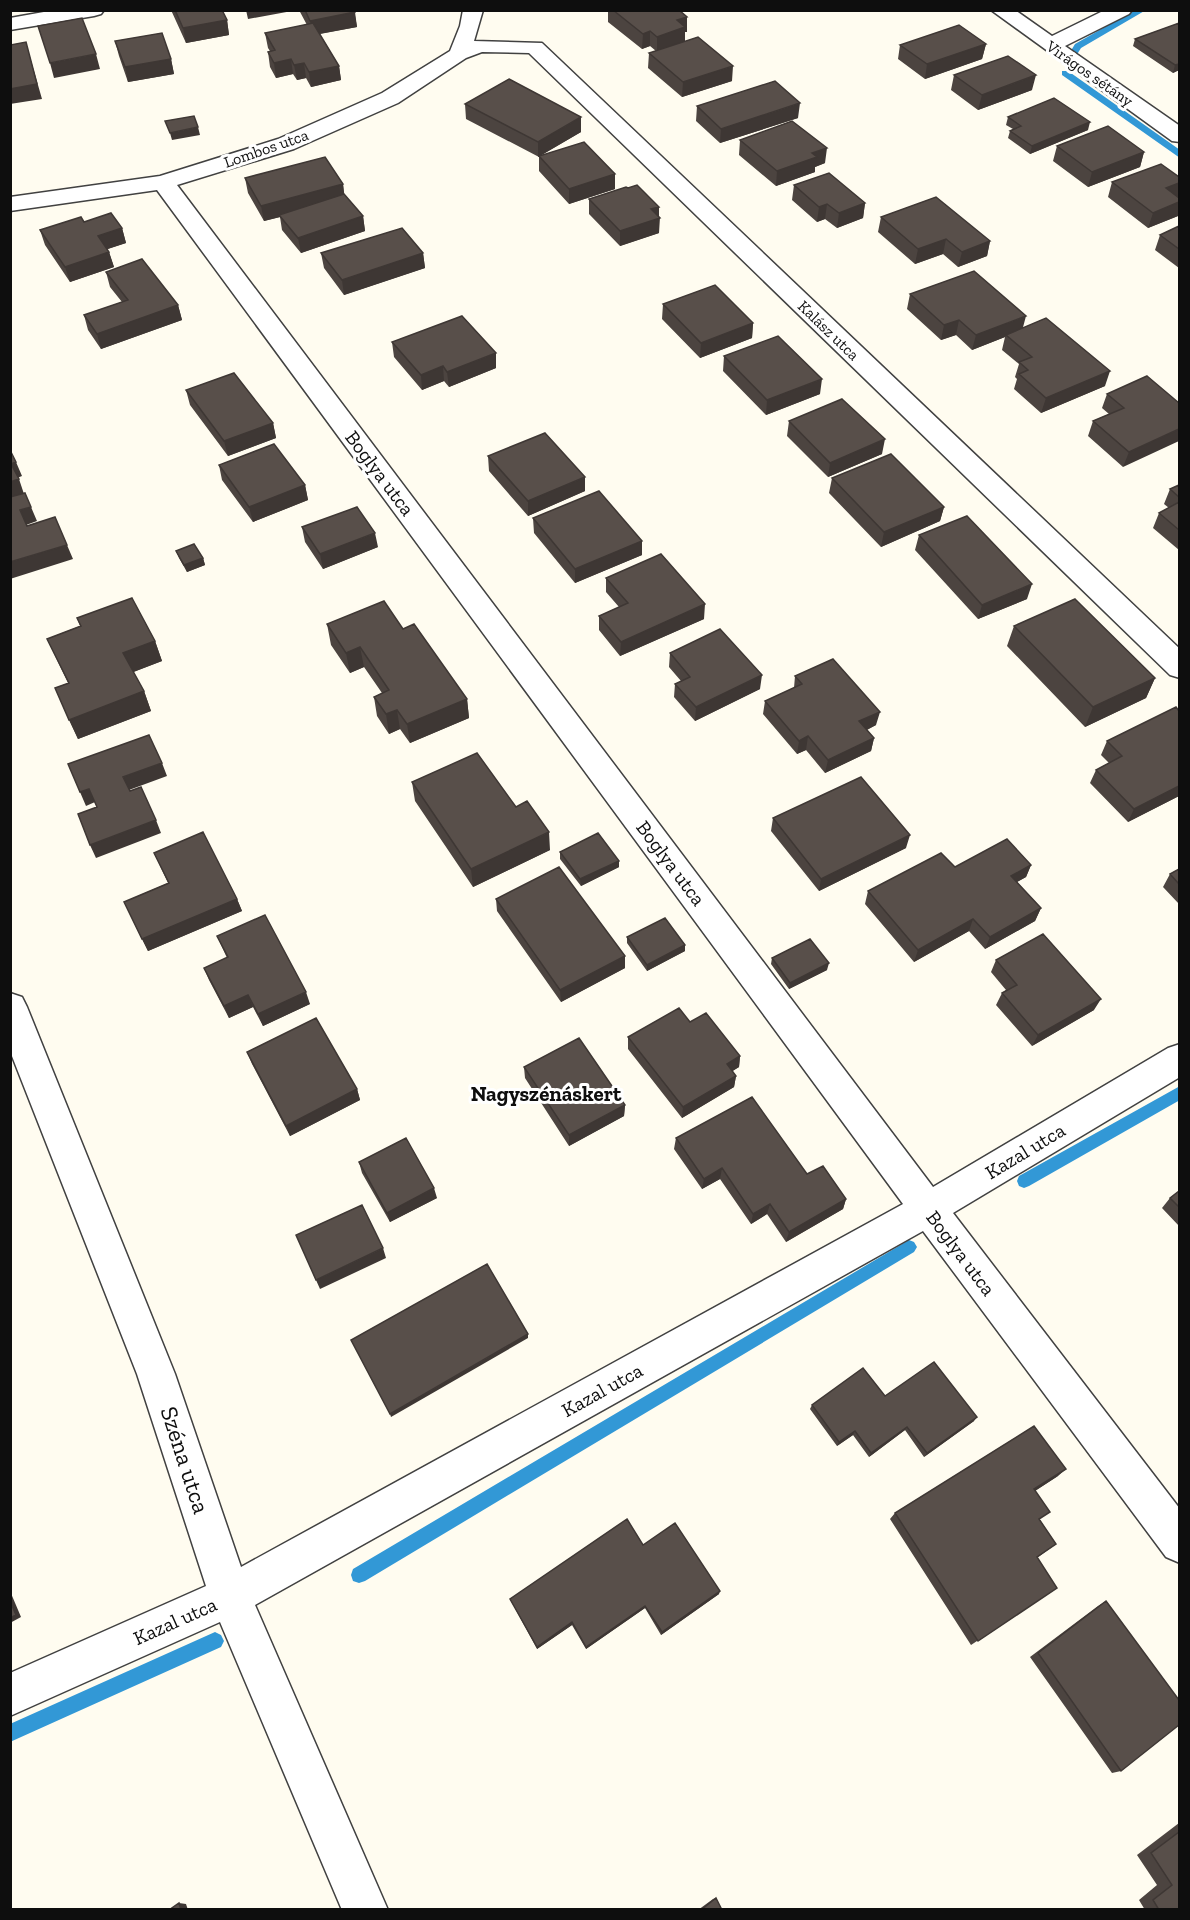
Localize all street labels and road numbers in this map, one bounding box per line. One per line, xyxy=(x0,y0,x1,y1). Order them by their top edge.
street label: Virágos sétány xyxy=(1042,36,1138,111)
street label: Lombos utca xyxy=(221,125,311,172)
street label: Kalász utca xyxy=(794,296,864,364)
street label: Boglya utca xyxy=(340,426,420,521)
street label: Boglya utca xyxy=(631,816,711,911)
street label: Kazal utca xyxy=(981,1118,1070,1184)
street label: Boglya utca xyxy=(921,1206,1001,1301)
street label: Kazal utca xyxy=(557,1358,647,1422)
street label: Széna utca xyxy=(155,1403,217,1517)
street label: Kazal utca xyxy=(130,1592,221,1650)

